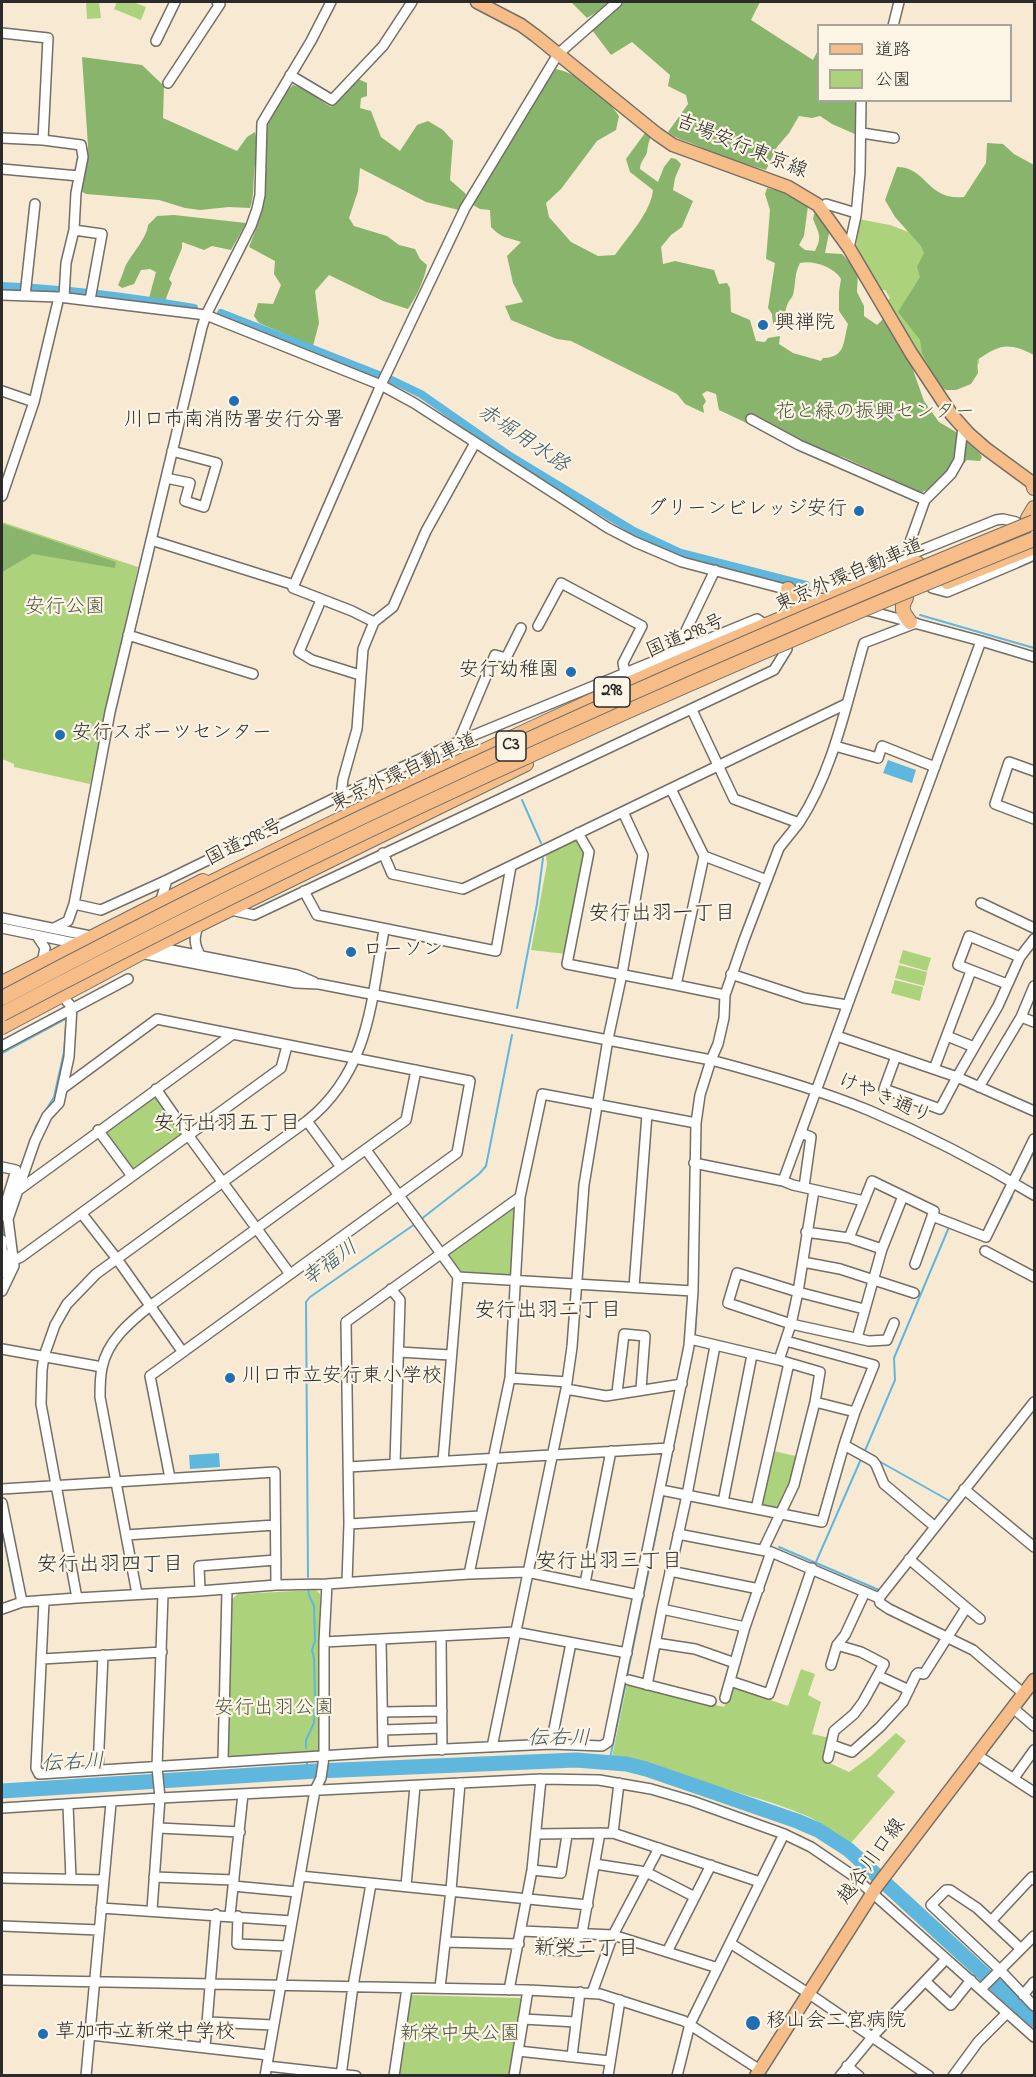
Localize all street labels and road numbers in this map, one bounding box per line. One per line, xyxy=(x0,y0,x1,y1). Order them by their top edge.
street label: 吉場安行東京線 xyxy=(672,111,810,185)
street label: 東京外環自動車道 xyxy=(772,535,928,619)
street label: 国道298号 xyxy=(643,611,729,665)
road number: 298 xyxy=(594,677,630,707)
street label: 東京外環自動車道 xyxy=(327,729,483,819)
road number: C3 xyxy=(496,731,526,761)
street label: 国道298号 xyxy=(202,815,288,873)
street label: けやき通り xyxy=(833,1069,935,1131)
street label: 越谷川口線 xyxy=(834,1814,912,1910)

